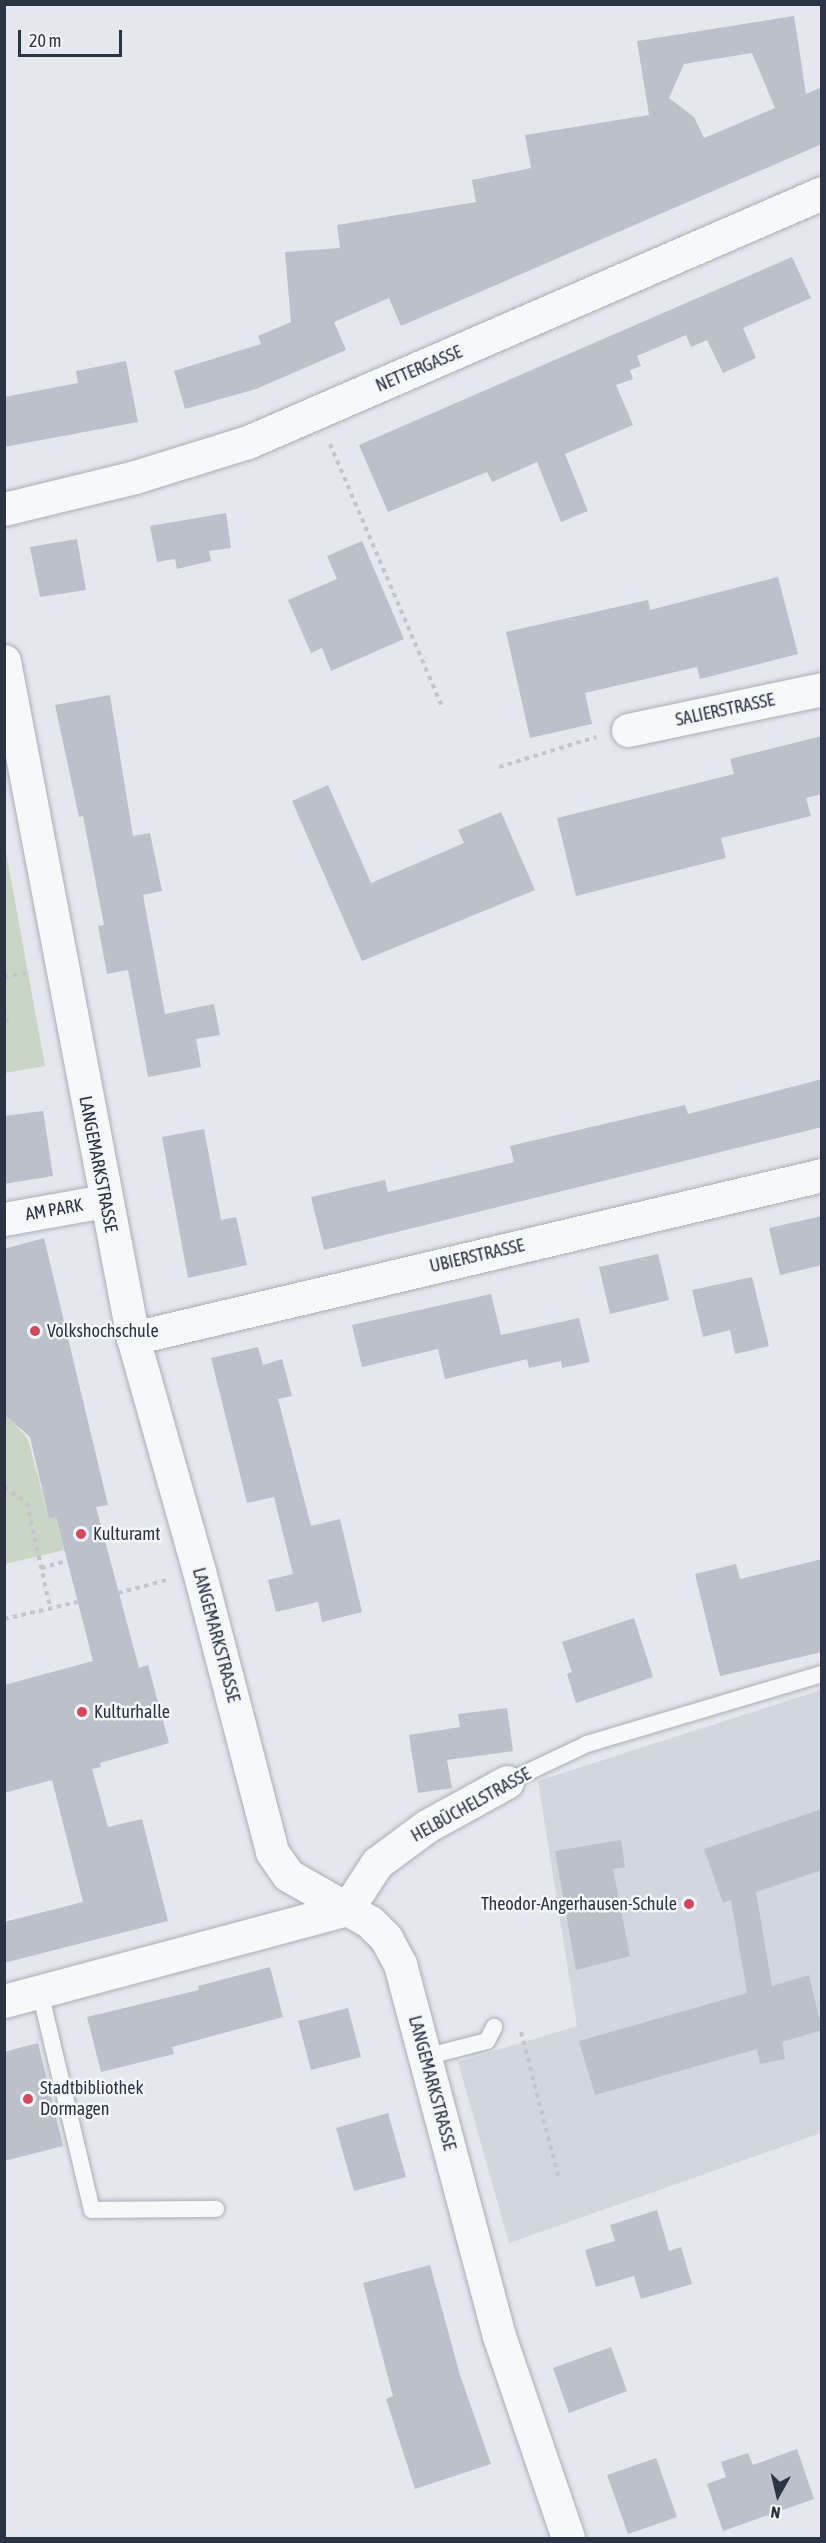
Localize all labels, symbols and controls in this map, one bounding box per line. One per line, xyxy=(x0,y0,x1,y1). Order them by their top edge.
scale bar xyxy=(21,18,124,56)
text: 20 m xyxy=(29,30,61,51)
street label: NETTERGASSE xyxy=(373,341,465,397)
street label: SALIERSTRASSE xyxy=(674,689,776,731)
street label: LANGEMARKSTRASSE xyxy=(74,1094,122,1234)
street label: AM PARK xyxy=(24,1194,84,1226)
street label: UBIERSTRASSE xyxy=(428,1235,526,1277)
place label: Volkshochschule xyxy=(47,1320,159,1342)
marker: Volkshochschule xyxy=(28,1324,42,1338)
place label: Kulturamt xyxy=(93,1523,160,1545)
marker: Kulturamt xyxy=(74,1527,88,1541)
street label: LANGEMARKSTRASSE xyxy=(188,1565,244,1705)
place label: Kulturhalle xyxy=(94,1701,170,1723)
marker: Kulturhalle xyxy=(75,1705,89,1719)
street label: HELBÜCHELSTRASSE xyxy=(407,1763,535,1847)
place label: Theodor-Angerhausen-Schule xyxy=(481,1893,677,1915)
marker: Theodor-Angerhausen-Schule xyxy=(682,1897,696,1911)
street label: LANGEMARKSTRASSE xyxy=(404,2013,460,2153)
place label: Stadtbibliothek Dormagen xyxy=(40,2078,143,2120)
marker: Stadtbibliothek Dormagen xyxy=(21,2092,35,2106)
north arrow xyxy=(748,2465,808,2525)
text: N xyxy=(770,2503,781,2522)

